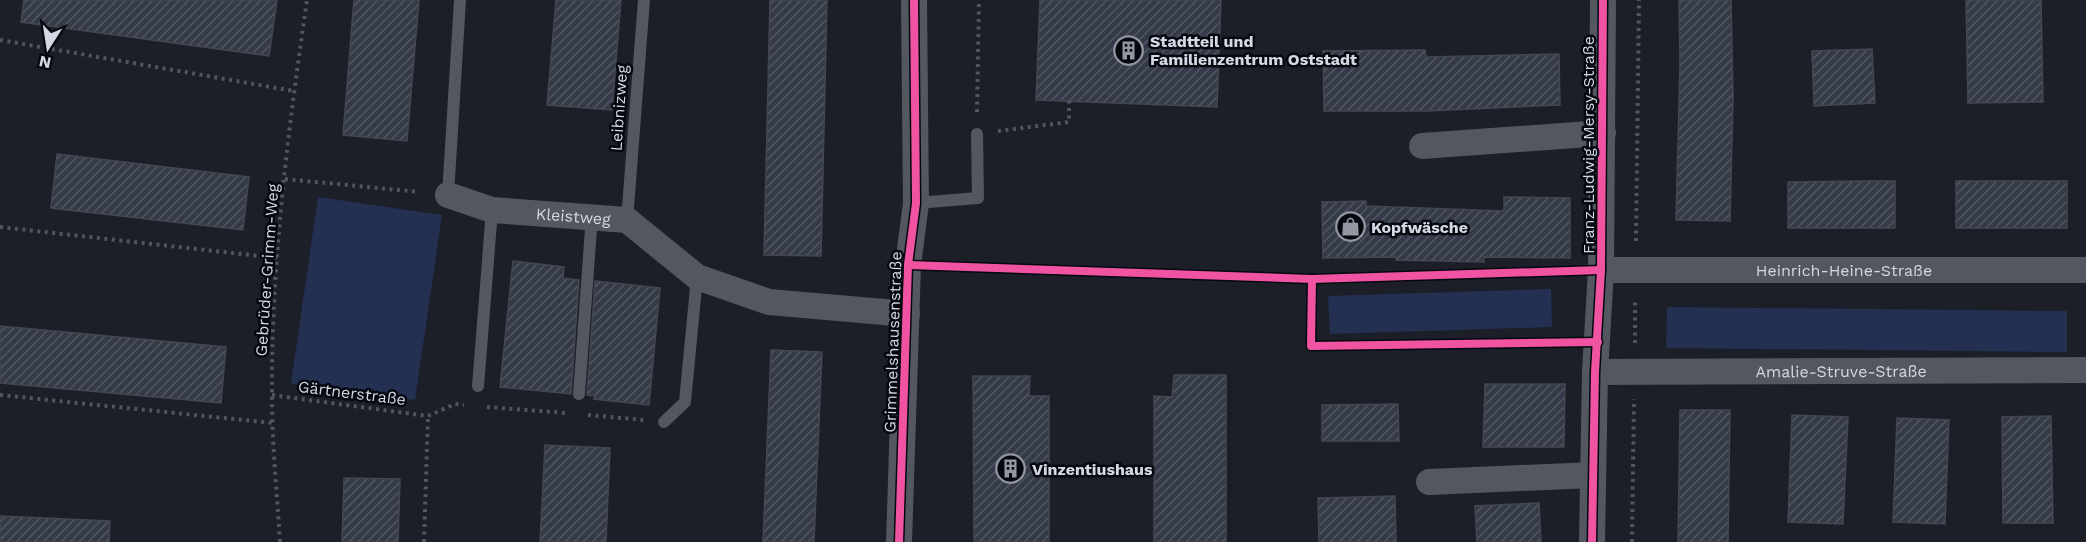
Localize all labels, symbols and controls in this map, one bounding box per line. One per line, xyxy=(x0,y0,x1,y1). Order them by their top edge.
north arrow xyxy=(18,18,78,78)
place label: Stadtteil und Familienzentrum Oststadt xyxy=(1150,32,1357,69)
building icon: Stadtteil und Familienzentrum Oststadt xyxy=(1113,34,1145,66)
street label: Franz-Ludwig-Mersy-Straße xyxy=(1579,36,1598,254)
text: N xyxy=(37,52,53,73)
street label: Leibnizweg xyxy=(607,64,632,152)
street label: Gebrüder-Grimm-Weg xyxy=(251,183,283,357)
street label: Kleistweg xyxy=(535,204,612,228)
shop icon: Kopfwäsche xyxy=(1334,211,1366,243)
place label: Kopfwäsche xyxy=(1371,218,1468,237)
street label: Grimmelshausenstraße xyxy=(880,251,906,433)
street label: Heinrich-Heine-Straße xyxy=(1756,261,1932,280)
street label: Amalie-Struve-Straße xyxy=(1755,361,1927,381)
street label: Gärtnerstraße xyxy=(297,377,407,409)
building icon: Vinzentiushaus xyxy=(995,453,1027,485)
place label: Vinzentiushaus xyxy=(1032,460,1153,479)

